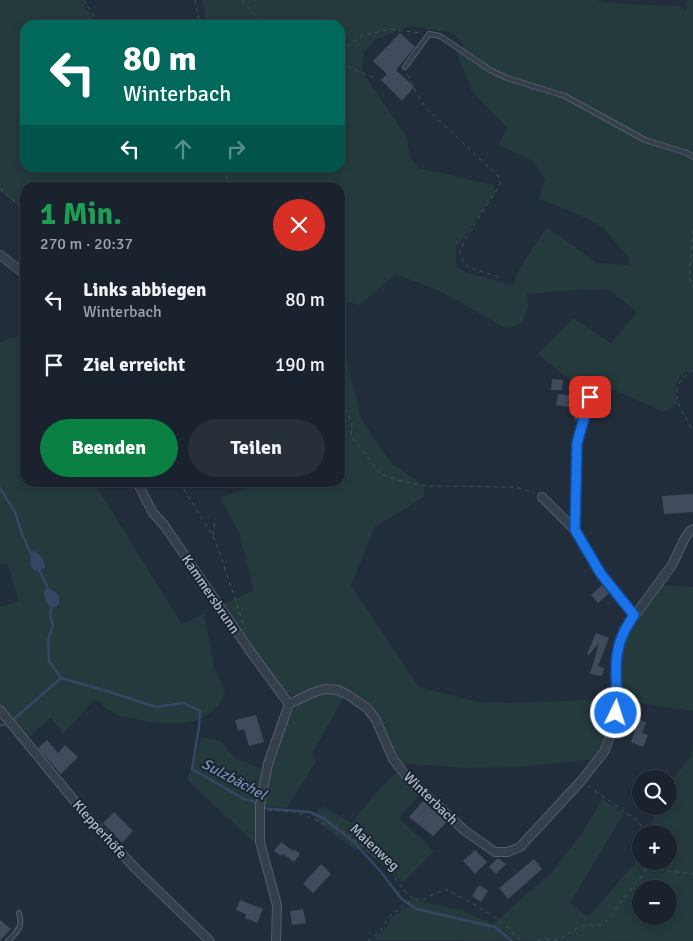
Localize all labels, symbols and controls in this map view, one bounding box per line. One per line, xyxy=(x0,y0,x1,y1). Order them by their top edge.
text: 80 m xyxy=(123,37,197,80)
icon: left xyxy=(40,40,105,105)
text: Winterbach xyxy=(123,80,231,107)
icon: left xyxy=(116,135,144,163)
icon: ahead xyxy=(169,135,197,163)
icon: right xyxy=(222,135,250,163)
text: 1 Min. xyxy=(40,196,122,233)
button: close xyxy=(273,199,325,251)
text: 270 m · 20:37 xyxy=(40,234,133,254)
text: Links abbiegen xyxy=(83,278,206,302)
icon: left xyxy=(40,286,68,314)
text: 80 m xyxy=(285,288,325,312)
text: Winterbach xyxy=(83,302,162,322)
icon: arrive xyxy=(40,351,68,379)
text: Ziel erreicht xyxy=(83,353,185,377)
text: 190 m xyxy=(275,353,325,377)
pin xyxy=(569,376,611,418)
icon: arrive xyxy=(576,383,604,411)
button: Beenden xyxy=(40,419,178,477)
button: Teilen xyxy=(188,419,325,477)
street label: Kammersbrunn xyxy=(178,552,243,637)
position arrow xyxy=(589,686,641,738)
water label: Sulzbächel xyxy=(199,755,271,804)
street label: Winterbach xyxy=(400,768,461,828)
map controls xyxy=(632,770,677,925)
button: search xyxy=(632,770,677,815)
street label: Klepperhöfe xyxy=(69,797,130,862)
street label: Maienweg xyxy=(347,820,403,874)
button: + xyxy=(632,825,677,870)
button: − xyxy=(632,880,677,925)

